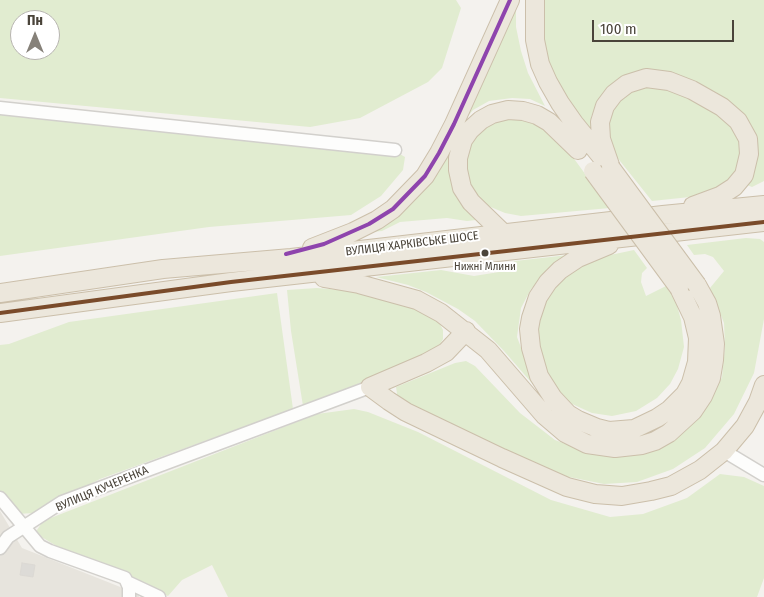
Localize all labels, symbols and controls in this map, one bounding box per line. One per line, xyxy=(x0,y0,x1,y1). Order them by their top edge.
north arrow xyxy=(10,10,60,60)
scale bar xyxy=(594,10,736,42)
text: Пн xyxy=(27,12,43,29)
text: 100 m xyxy=(600,20,637,38)
street label: ВУЛИЦЯ ХАРКІВСЬКЕ ШОСЕ xyxy=(345,229,479,259)
marker: Нижні Млини xyxy=(480,248,490,258)
place label: Нижні Млини xyxy=(454,260,516,274)
street label: ВУЛИЦЯ КУЧЕРЕНКА xyxy=(54,463,150,515)

